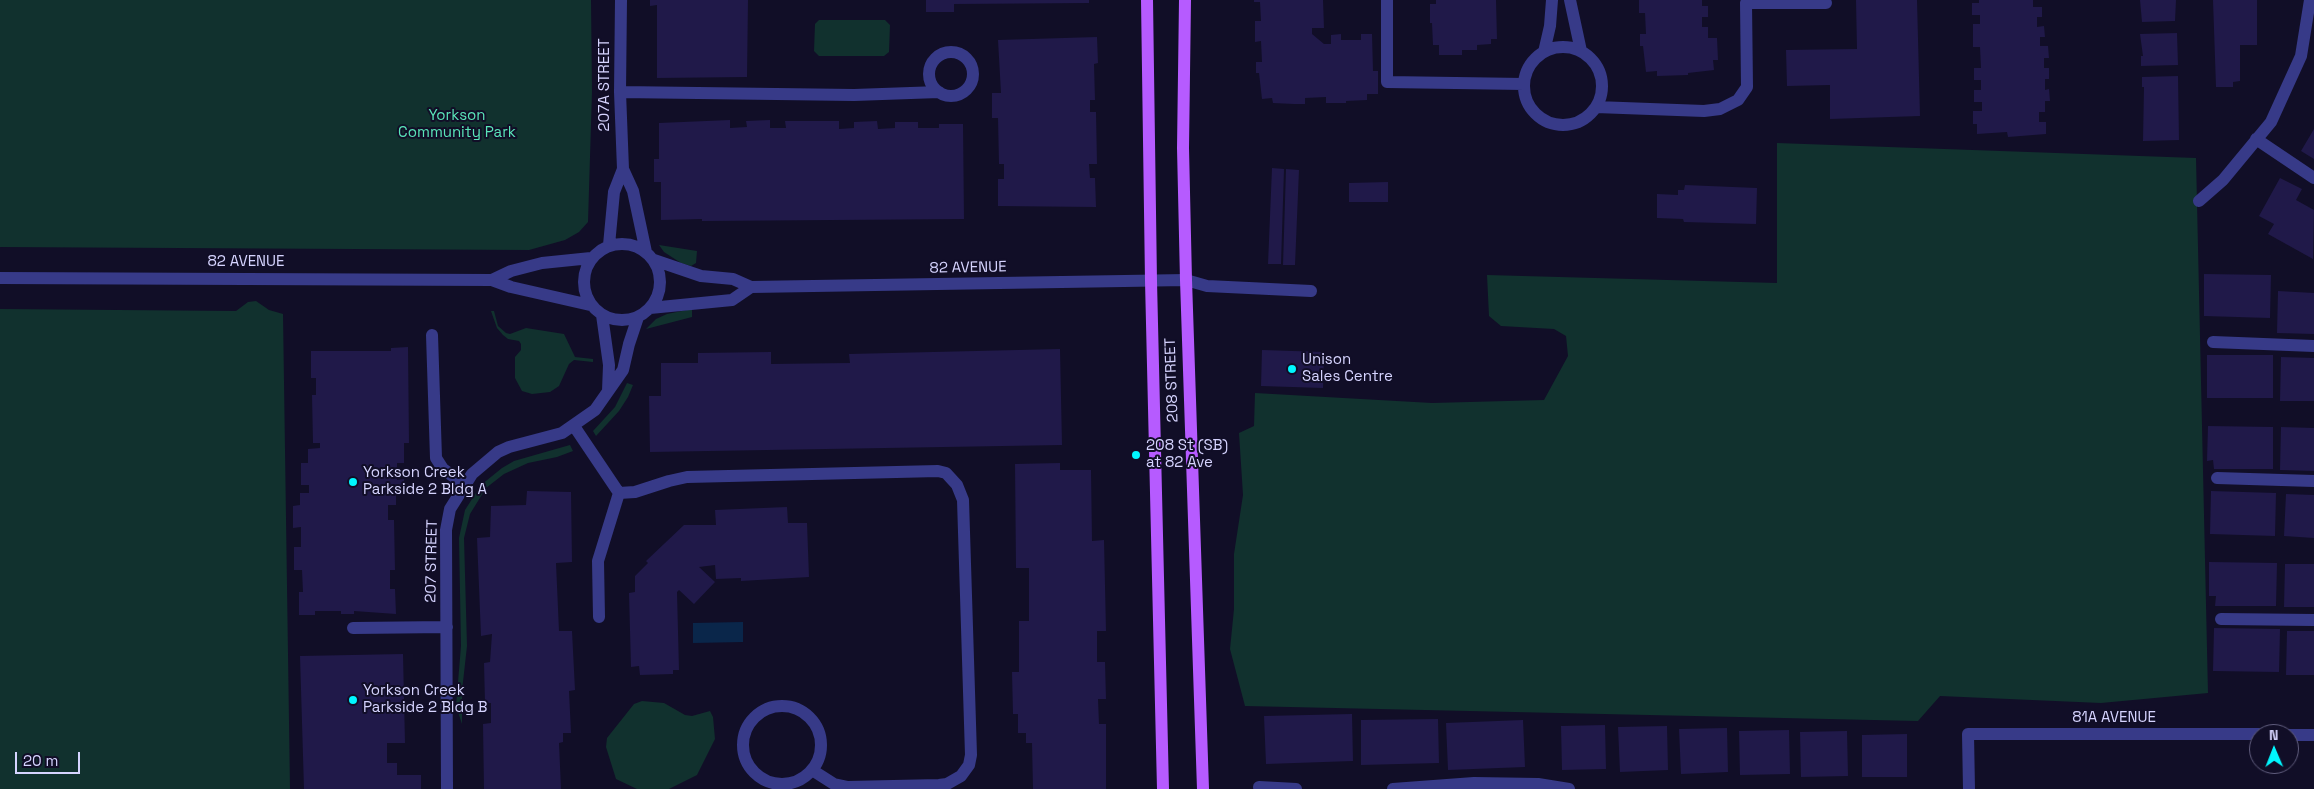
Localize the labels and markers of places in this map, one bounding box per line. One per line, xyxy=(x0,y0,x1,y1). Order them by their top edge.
place label: Unison Sales Centre xyxy=(1302,351,1393,386)
marker: Unison Sales Centre xyxy=(1286,363,1298,375)
place label: 208 St (SB) at 82 Ave xyxy=(1146,437,1228,472)
marker: 208 St (SB) at 82 Ave xyxy=(1130,449,1142,461)
place label: Yorkson Creek Parkside 2 Bldg A xyxy=(363,464,487,499)
marker: Yorkson Creek Parkside 2 Bldg A xyxy=(347,476,359,488)
place label: Yorkson Creek Parkside 2 Bldg B xyxy=(363,682,488,717)
marker: Yorkson Creek Parkside 2 Bldg B xyxy=(347,694,359,706)

